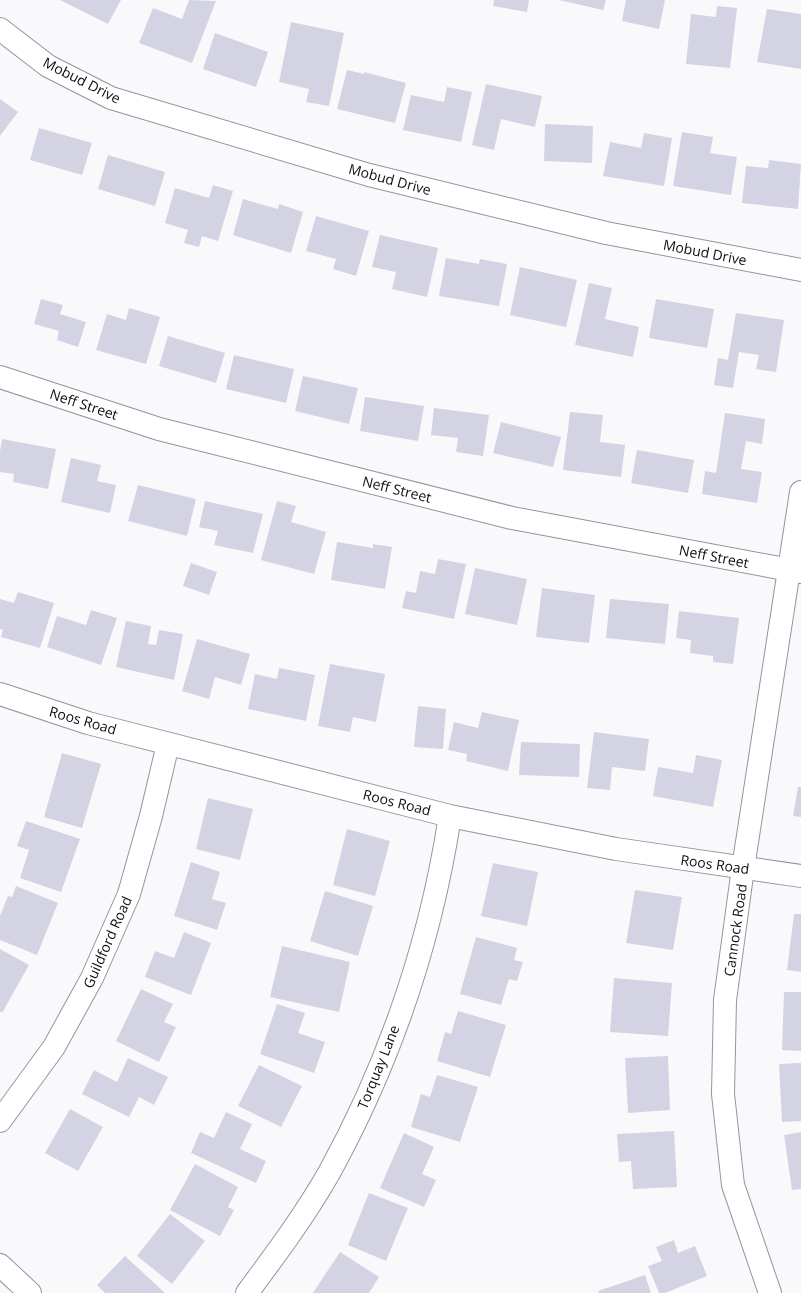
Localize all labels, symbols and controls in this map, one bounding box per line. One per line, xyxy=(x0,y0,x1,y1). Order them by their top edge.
street label: Mobud Drive xyxy=(40,52,124,108)
street label: Mobud Drive xyxy=(347,159,433,199)
street label: Mobud Drive xyxy=(662,235,748,269)
street label: Neff Street xyxy=(48,384,120,424)
street label: Neff Street xyxy=(360,471,434,507)
street label: Neff Street xyxy=(678,540,750,572)
street label: Roos Road xyxy=(47,701,119,739)
street label: Roos Road xyxy=(361,784,433,820)
street label: Roos Road xyxy=(679,850,751,878)
street label: Cannock Road xyxy=(719,882,751,978)
street label: Guildford Road xyxy=(78,893,136,991)
street label: Torquay Lane xyxy=(353,1022,404,1112)

